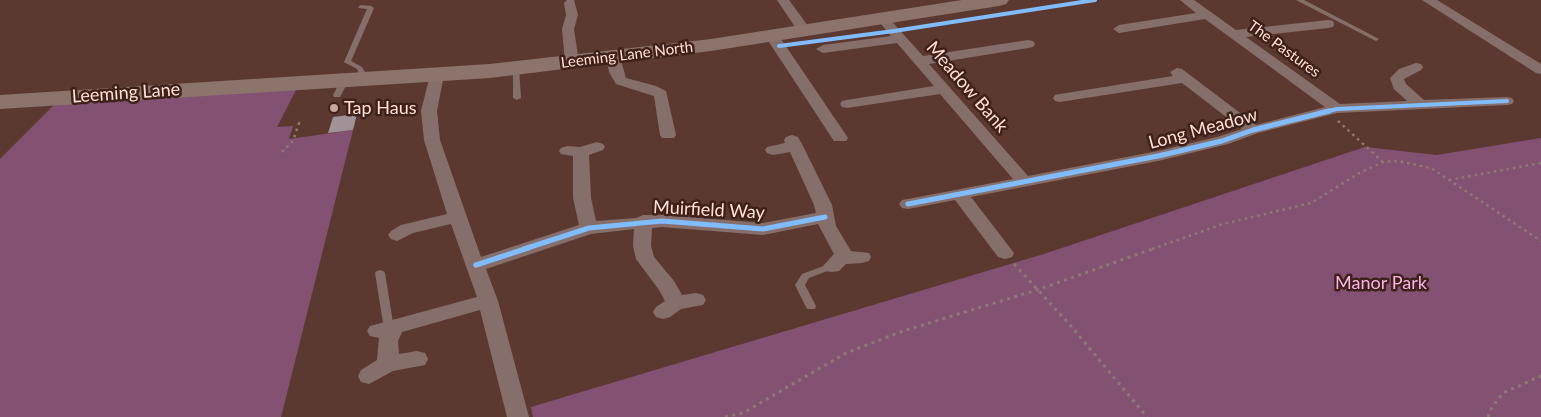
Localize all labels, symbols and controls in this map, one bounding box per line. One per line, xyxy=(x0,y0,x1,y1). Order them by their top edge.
street label: The Pastures xyxy=(1244,17,1324,81)
street label: Meadow Bank xyxy=(922,37,1012,137)
street label: Leeming Lane North xyxy=(560,38,694,72)
street label: Leeming Lane xyxy=(71,78,181,108)
place label: Tap Haus xyxy=(344,97,416,119)
marker: Tap Haus xyxy=(328,102,340,114)
street label: Long Meadow xyxy=(1146,104,1260,154)
street label: Muirfield Way xyxy=(653,196,765,224)
park label: Manor Park xyxy=(1335,272,1427,294)

